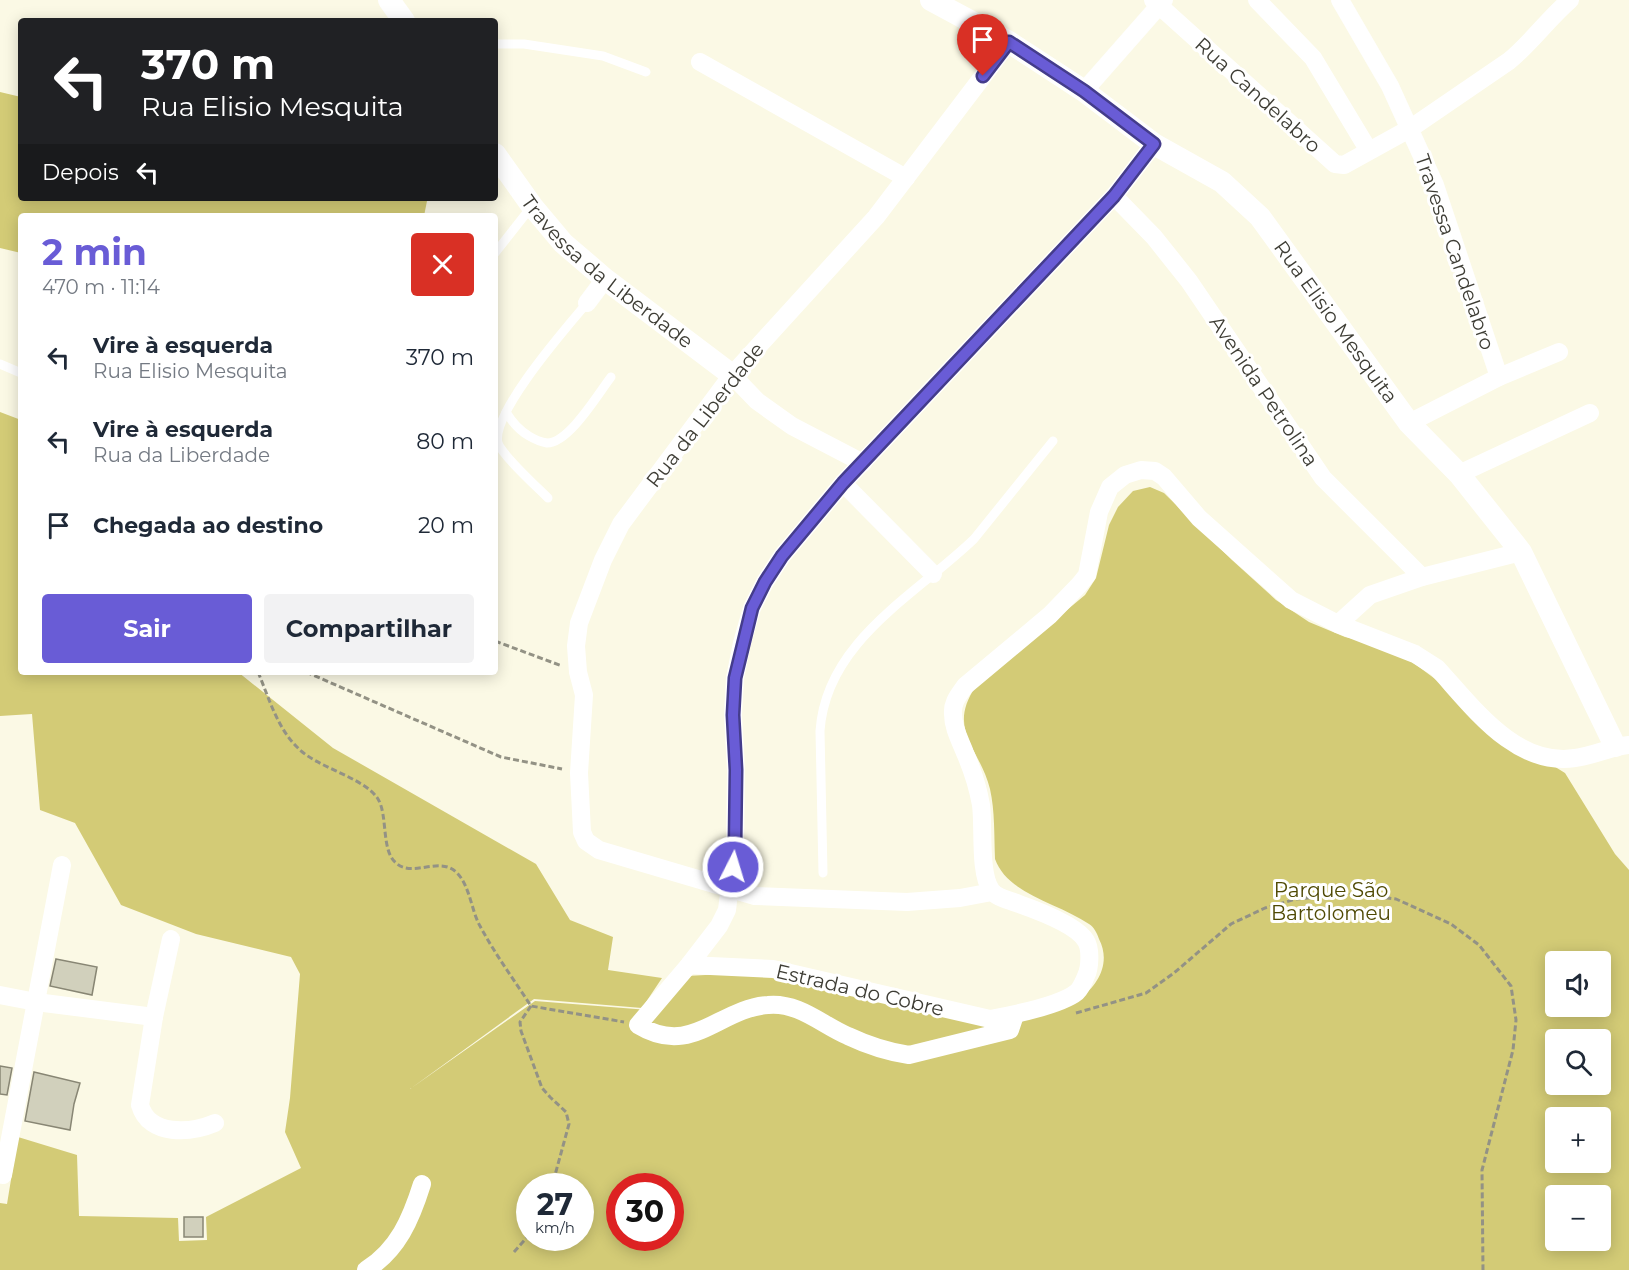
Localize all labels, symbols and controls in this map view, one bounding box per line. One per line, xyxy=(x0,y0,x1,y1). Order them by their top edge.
pin xyxy=(957,14,1008,76)
icon: arrive xyxy=(966,23,999,56)
street label: Rua Candelabro xyxy=(1190,32,1326,158)
text: 370 m xyxy=(141,38,275,90)
icon: left xyxy=(42,42,120,120)
text: Rua Elisio Mesquita xyxy=(141,90,404,123)
street label: Travessa Candelabro xyxy=(1410,151,1500,353)
icon: left xyxy=(131,156,164,189)
text: Depois xyxy=(42,159,119,186)
street label: Travessa da Liberdade xyxy=(516,190,698,353)
text: 2 min xyxy=(42,230,147,274)
button: close xyxy=(411,233,474,296)
street label: Rua Elisio Mesquita xyxy=(1269,236,1403,408)
text: 470 m · 11:14 xyxy=(42,275,160,299)
street label: Avenida Petrolina xyxy=(1205,311,1323,471)
text: Vire à esquerda xyxy=(93,332,273,359)
street label: Rua da Liberdade xyxy=(641,338,769,492)
icon: left xyxy=(42,341,75,374)
text: 370 m xyxy=(406,344,474,371)
text: Rua Elisio Mesquita xyxy=(93,359,288,383)
text: Vire à esquerda xyxy=(93,416,273,443)
icon: left xyxy=(42,425,75,458)
text: 80 m xyxy=(416,428,474,455)
text: Rua da Liberdade xyxy=(93,443,270,467)
icon: arrive xyxy=(42,509,75,542)
text: Chegada ao destino xyxy=(93,512,323,539)
text: 20 m xyxy=(418,512,474,539)
button: Sair xyxy=(42,594,252,663)
button: Compartilhar xyxy=(264,594,474,663)
position arrow xyxy=(701,835,765,899)
park label: Parque São Bartolomeu xyxy=(1271,878,1391,925)
map controls xyxy=(1545,951,1611,1251)
button: sound xyxy=(1545,951,1611,1017)
street label: Estrada do Cobre xyxy=(774,959,946,1021)
button: search xyxy=(1545,1029,1611,1095)
button: + xyxy=(1545,1107,1611,1173)
speed limit sign: 30 xyxy=(606,1173,684,1251)
button: − xyxy=(1545,1185,1611,1251)
text: 27 xyxy=(537,1186,573,1223)
text: km/h xyxy=(535,1218,575,1237)

